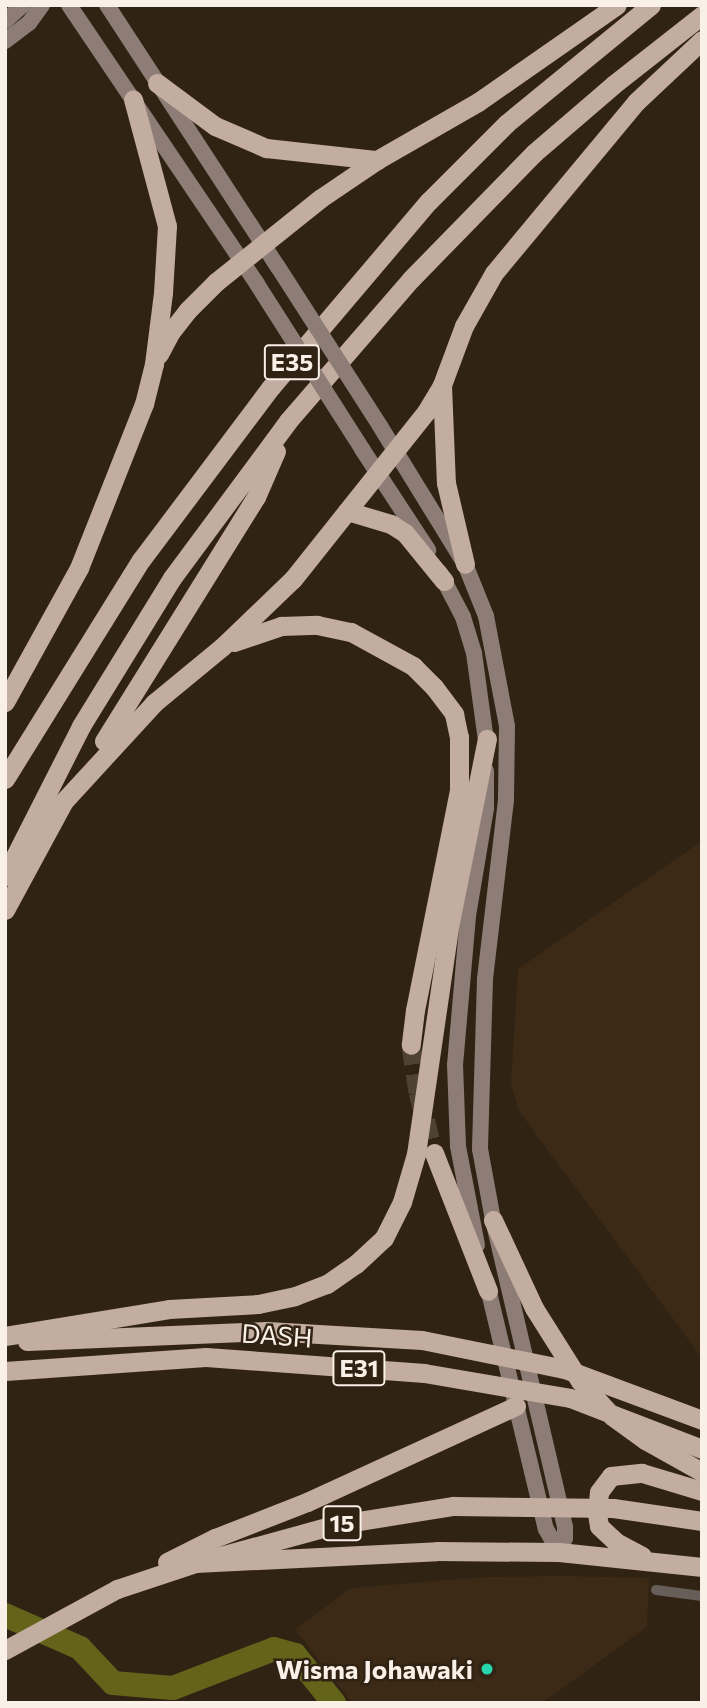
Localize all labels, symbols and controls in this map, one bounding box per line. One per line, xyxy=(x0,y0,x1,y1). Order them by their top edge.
road number: E35 xyxy=(262,342,322,382)
street label: DASH xyxy=(240,1317,314,1353)
road number: E31 xyxy=(331,1348,387,1388)
road number: 15 xyxy=(321,1503,363,1544)
place label: Wisma Johawaki xyxy=(276,1653,473,1685)
marker: Wisma Johawaki xyxy=(479,1661,495,1677)

